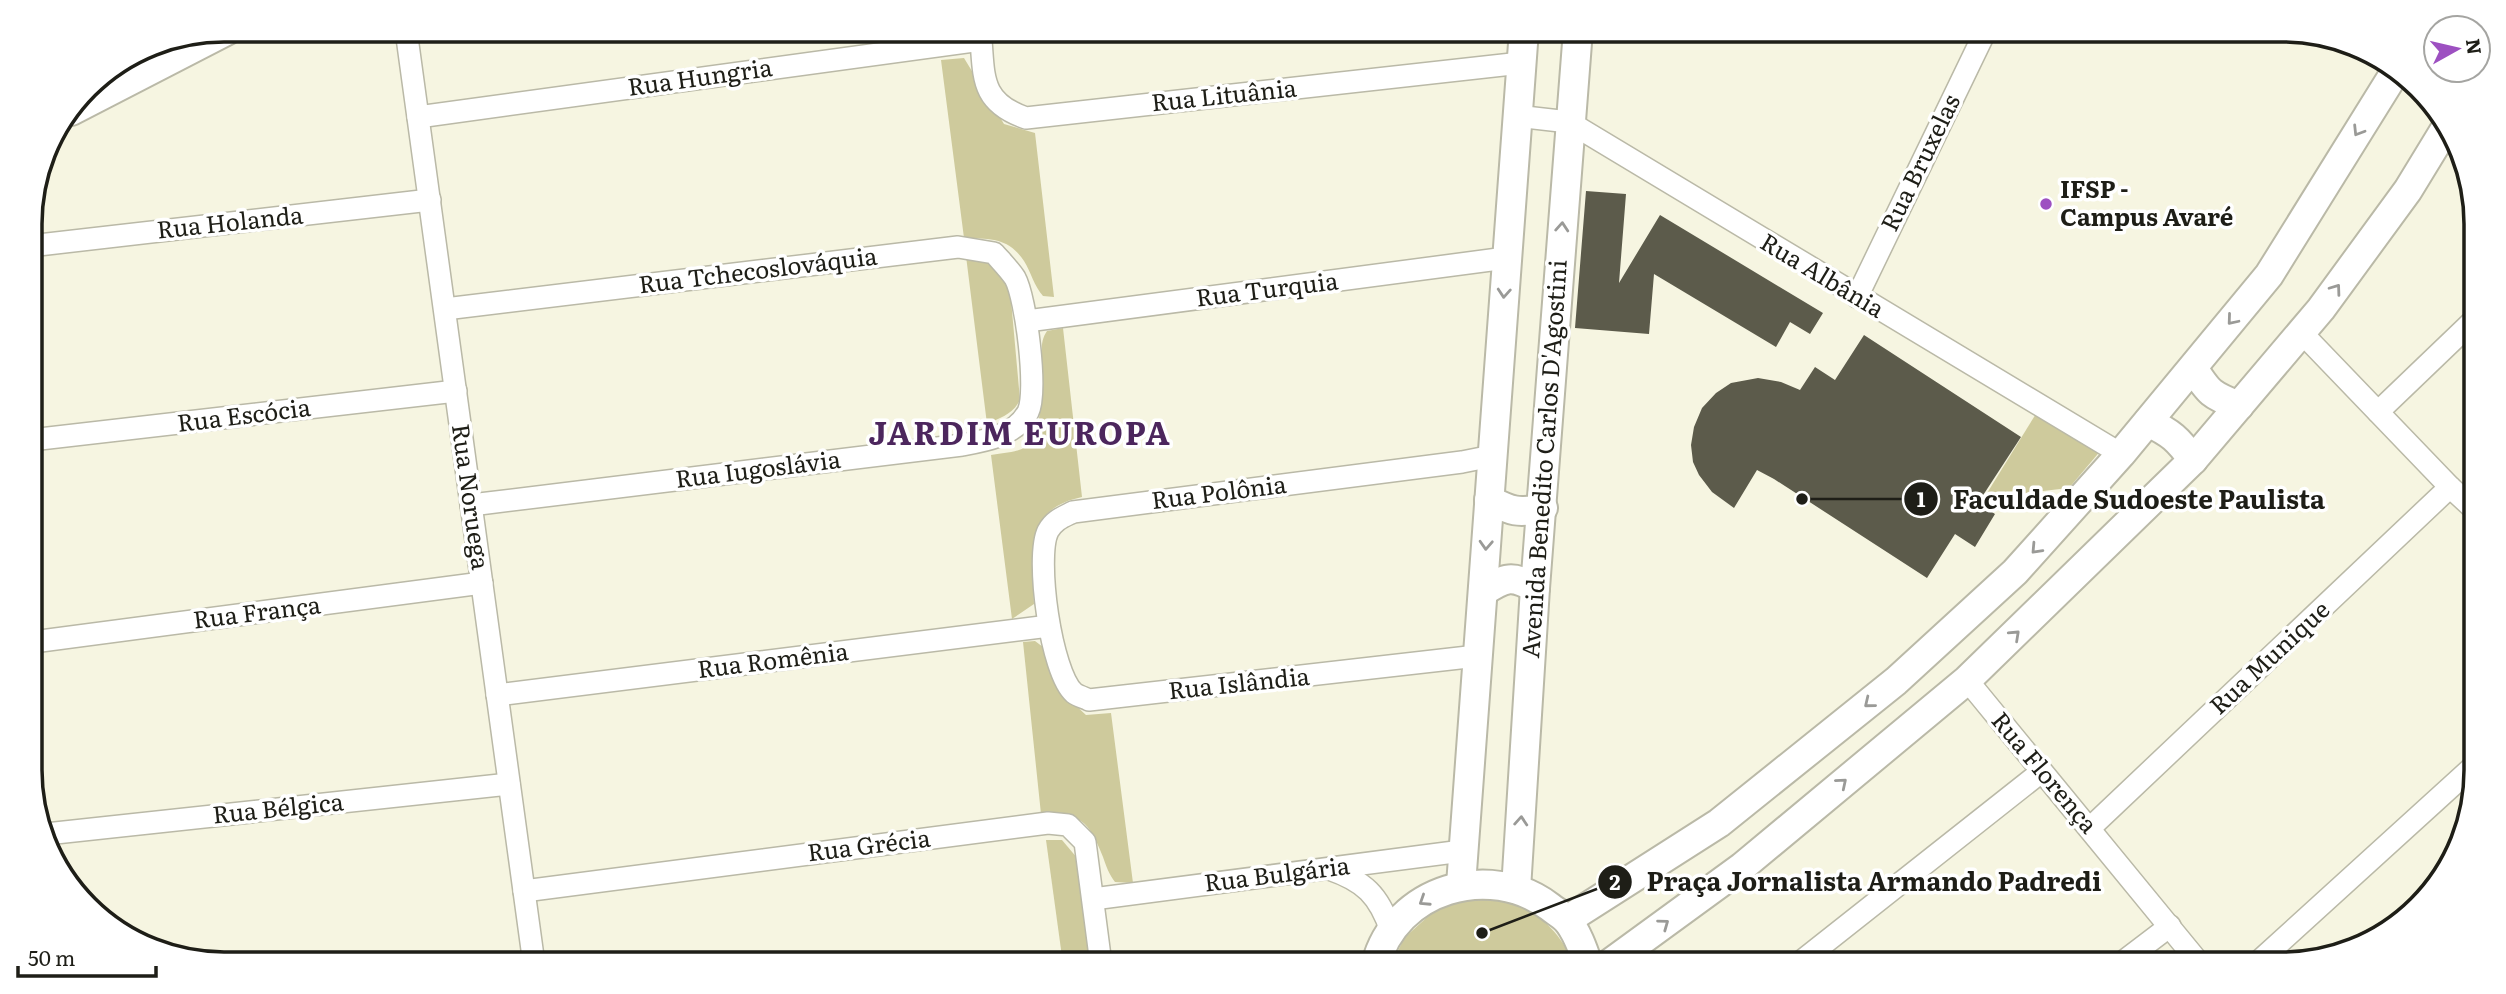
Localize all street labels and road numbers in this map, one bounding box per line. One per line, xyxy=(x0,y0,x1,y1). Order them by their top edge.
street label: Rua Hungria xyxy=(625,48,774,103)
street label: Rua Lituânia xyxy=(1149,68,1298,119)
street label: Rua Bruxelas xyxy=(1870,87,1967,236)
street label: Rua Holanda xyxy=(155,195,305,246)
street label: Rua Albânia xyxy=(1755,223,1892,325)
street label: Rua Tchecoslováquia xyxy=(636,237,879,301)
street label: Avenida Benedito Carlos D'Agostini xyxy=(1511,258,1574,659)
street label: Rua Turquia xyxy=(1194,261,1340,314)
street label: Rua Escócia xyxy=(175,388,313,439)
street label: Rua Noruega xyxy=(445,421,500,572)
street label: Rua Iugoslávia xyxy=(673,440,842,495)
street label: Rua Polônia xyxy=(1149,465,1288,516)
street label: Rua França xyxy=(191,585,323,636)
street label: Rua Munique xyxy=(2200,591,2336,721)
street label: Rua Romênia xyxy=(695,632,850,685)
street label: Rua Islândia xyxy=(1166,657,1311,706)
street label: Rua Florença xyxy=(1985,703,2107,840)
street label: Rua Bélgica xyxy=(210,782,345,831)
street label: Rua Grécia xyxy=(805,819,932,868)
street label: Rua Bulgária xyxy=(1202,846,1352,899)

